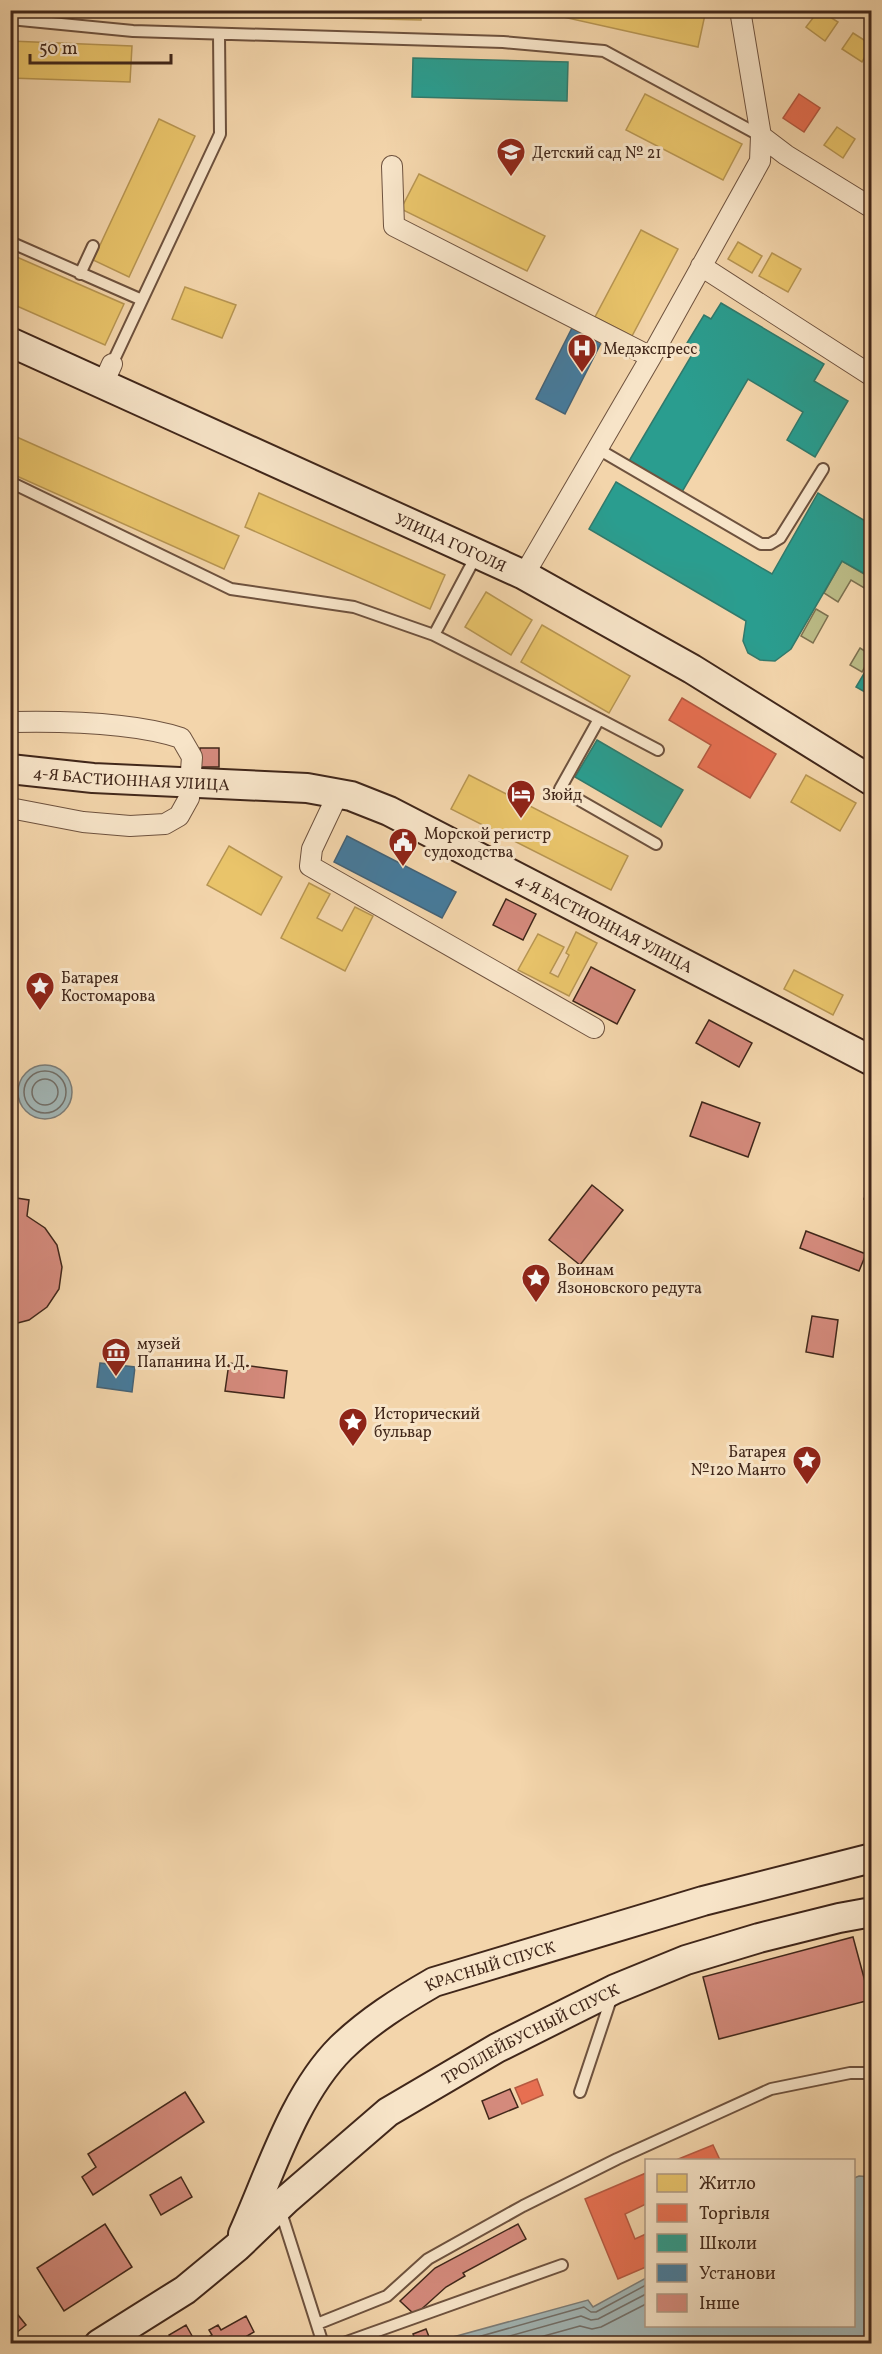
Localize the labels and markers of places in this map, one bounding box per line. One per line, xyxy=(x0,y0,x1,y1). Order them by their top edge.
school or university icon: Детский сад № 21 xyxy=(495,136,527,178)
place label: Детский сад № 21 xyxy=(532,143,662,165)
hospital icon: Медэкспресс xyxy=(566,332,598,374)
place label: Медэкспресс xyxy=(603,339,697,361)
hotel icon: Зюйд xyxy=(505,778,537,820)
place label: Зюйд xyxy=(542,785,582,807)
place label: Морской регистр судоходства xyxy=(424,824,551,864)
public building icon: Морской регистр судоходства xyxy=(387,826,419,868)
place label: Батарея Костомарова xyxy=(61,968,155,1008)
place icon: Батарея Костомарова xyxy=(24,970,56,1012)
place label: Воинам Язоновского редута xyxy=(557,1260,702,1300)
place icon: Воинам Язоновского редута xyxy=(520,1262,552,1304)
place label: музей Папанина И. Д. xyxy=(137,1334,249,1374)
museum icon: музей Папанина И. Д. xyxy=(100,1336,132,1378)
place label: Исторический бульвар xyxy=(374,1404,480,1444)
place icon: Исторический бульвар xyxy=(337,1406,369,1448)
place label: Батарея №120 Манто xyxy=(691,1442,786,1482)
place icon: Батарея №120 Манто xyxy=(791,1444,823,1486)

